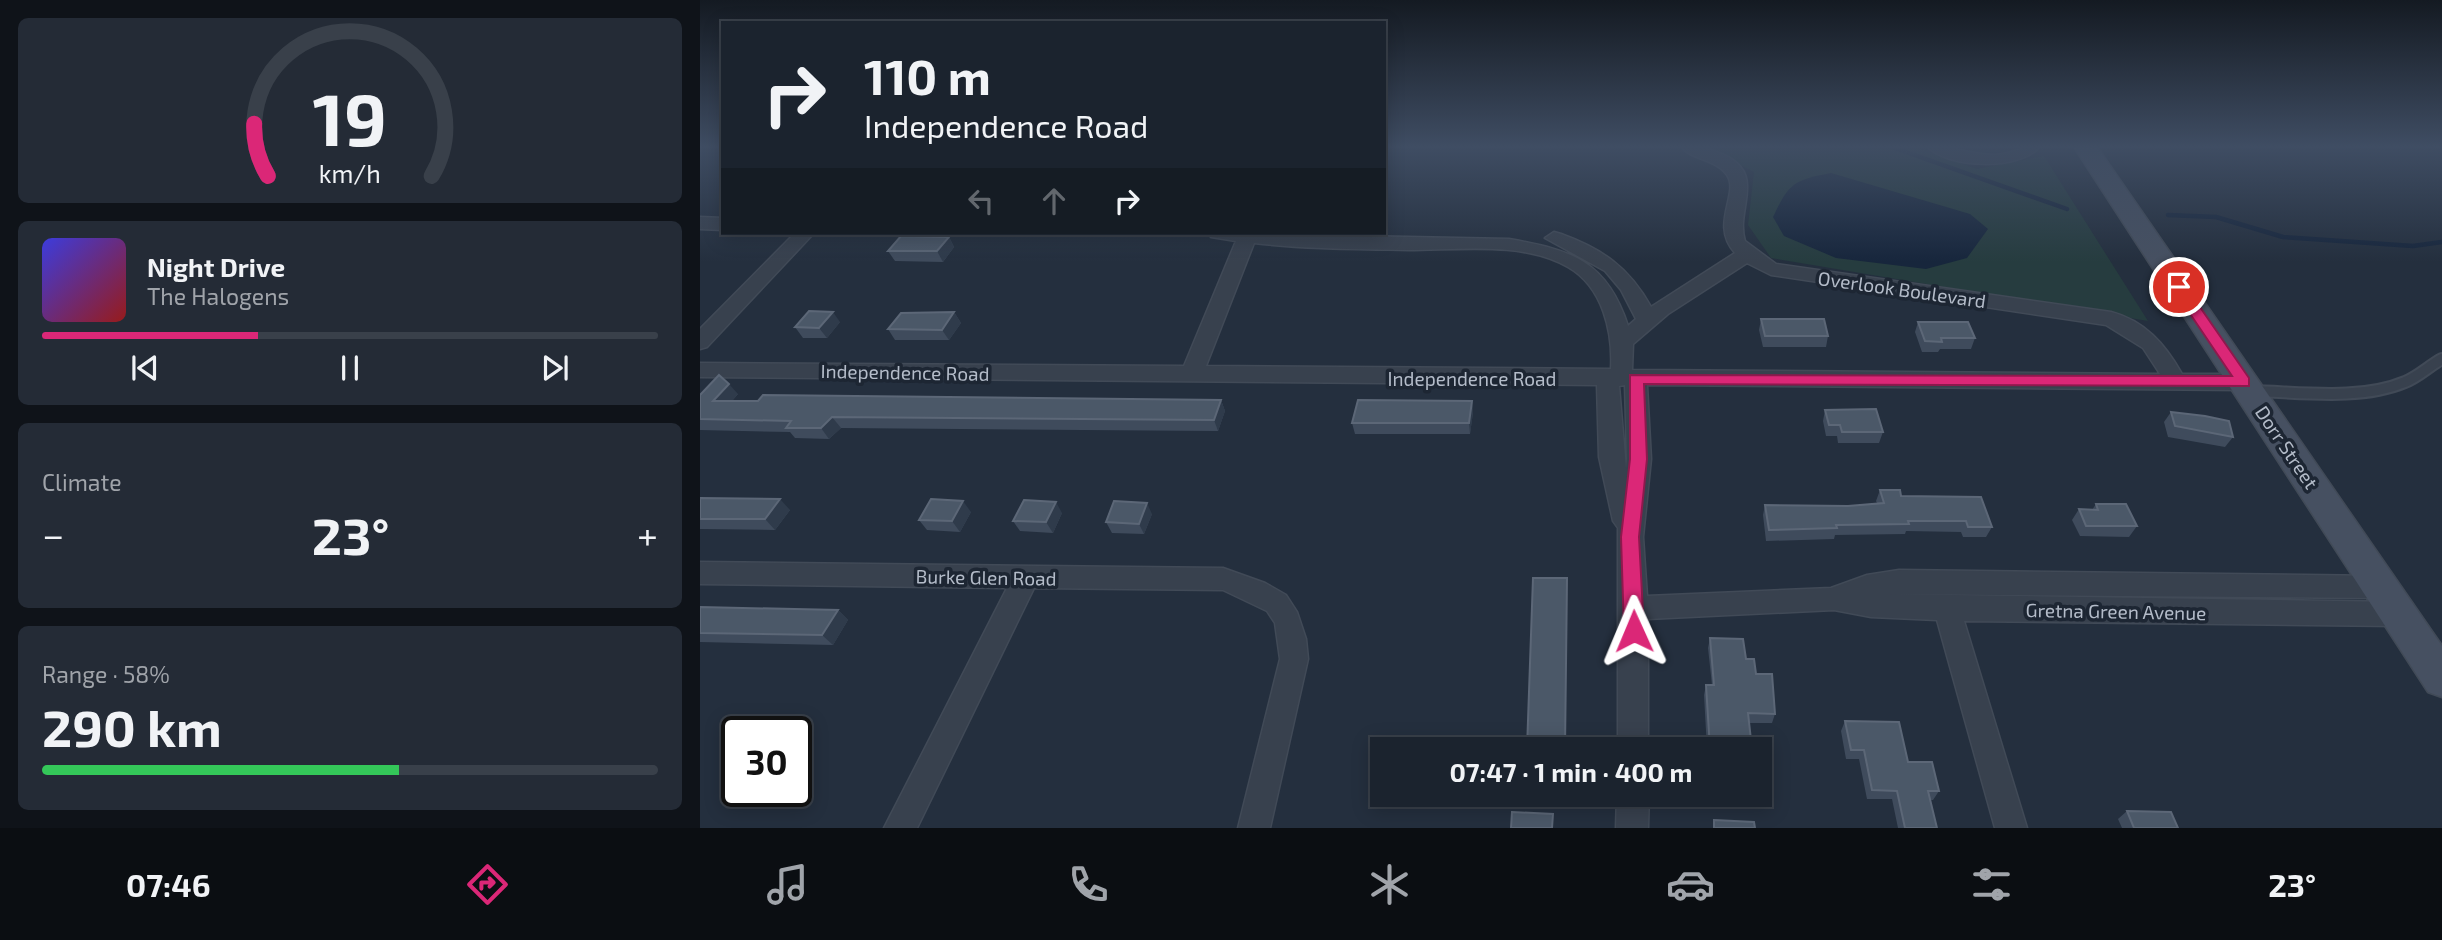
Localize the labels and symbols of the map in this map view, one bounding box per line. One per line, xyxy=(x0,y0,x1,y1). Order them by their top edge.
pin xyxy=(2149,257,2209,317)
street label: Overlook Boulevard xyxy=(1817,266,1987,312)
street label: Independence Road xyxy=(820,359,990,385)
street label: Independence Road xyxy=(1388,367,1556,390)
street label: Dorr Street xyxy=(2251,401,2323,493)
street label: Burke Glen Road xyxy=(915,564,1057,590)
position arrow xyxy=(1597,594,1671,668)
street label: Gretna Green Avenue xyxy=(2025,598,2207,624)
speed limit sign: 30 xyxy=(721,716,812,807)

